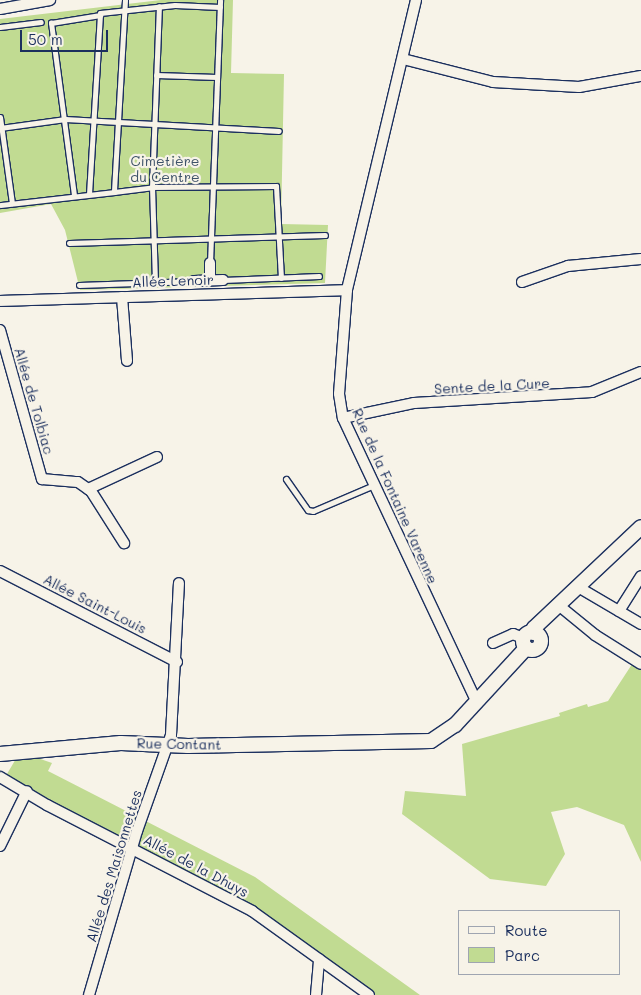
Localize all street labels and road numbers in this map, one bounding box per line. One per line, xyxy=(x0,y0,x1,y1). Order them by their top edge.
street label: Allée Lenoir xyxy=(132,271,214,291)
street label: Allée de Tolbiac xyxy=(11,346,57,456)
street label: Sente de la Cure xyxy=(434,375,550,397)
street label: Rue de la Fontaine Varenne xyxy=(349,406,441,586)
street label: Allée Saint-Louis xyxy=(41,571,149,637)
street label: Rue Contant xyxy=(137,735,221,753)
street label: Allée des Maisonnettes xyxy=(83,788,145,944)
street label: Allée de la Dhuys xyxy=(141,831,251,901)

